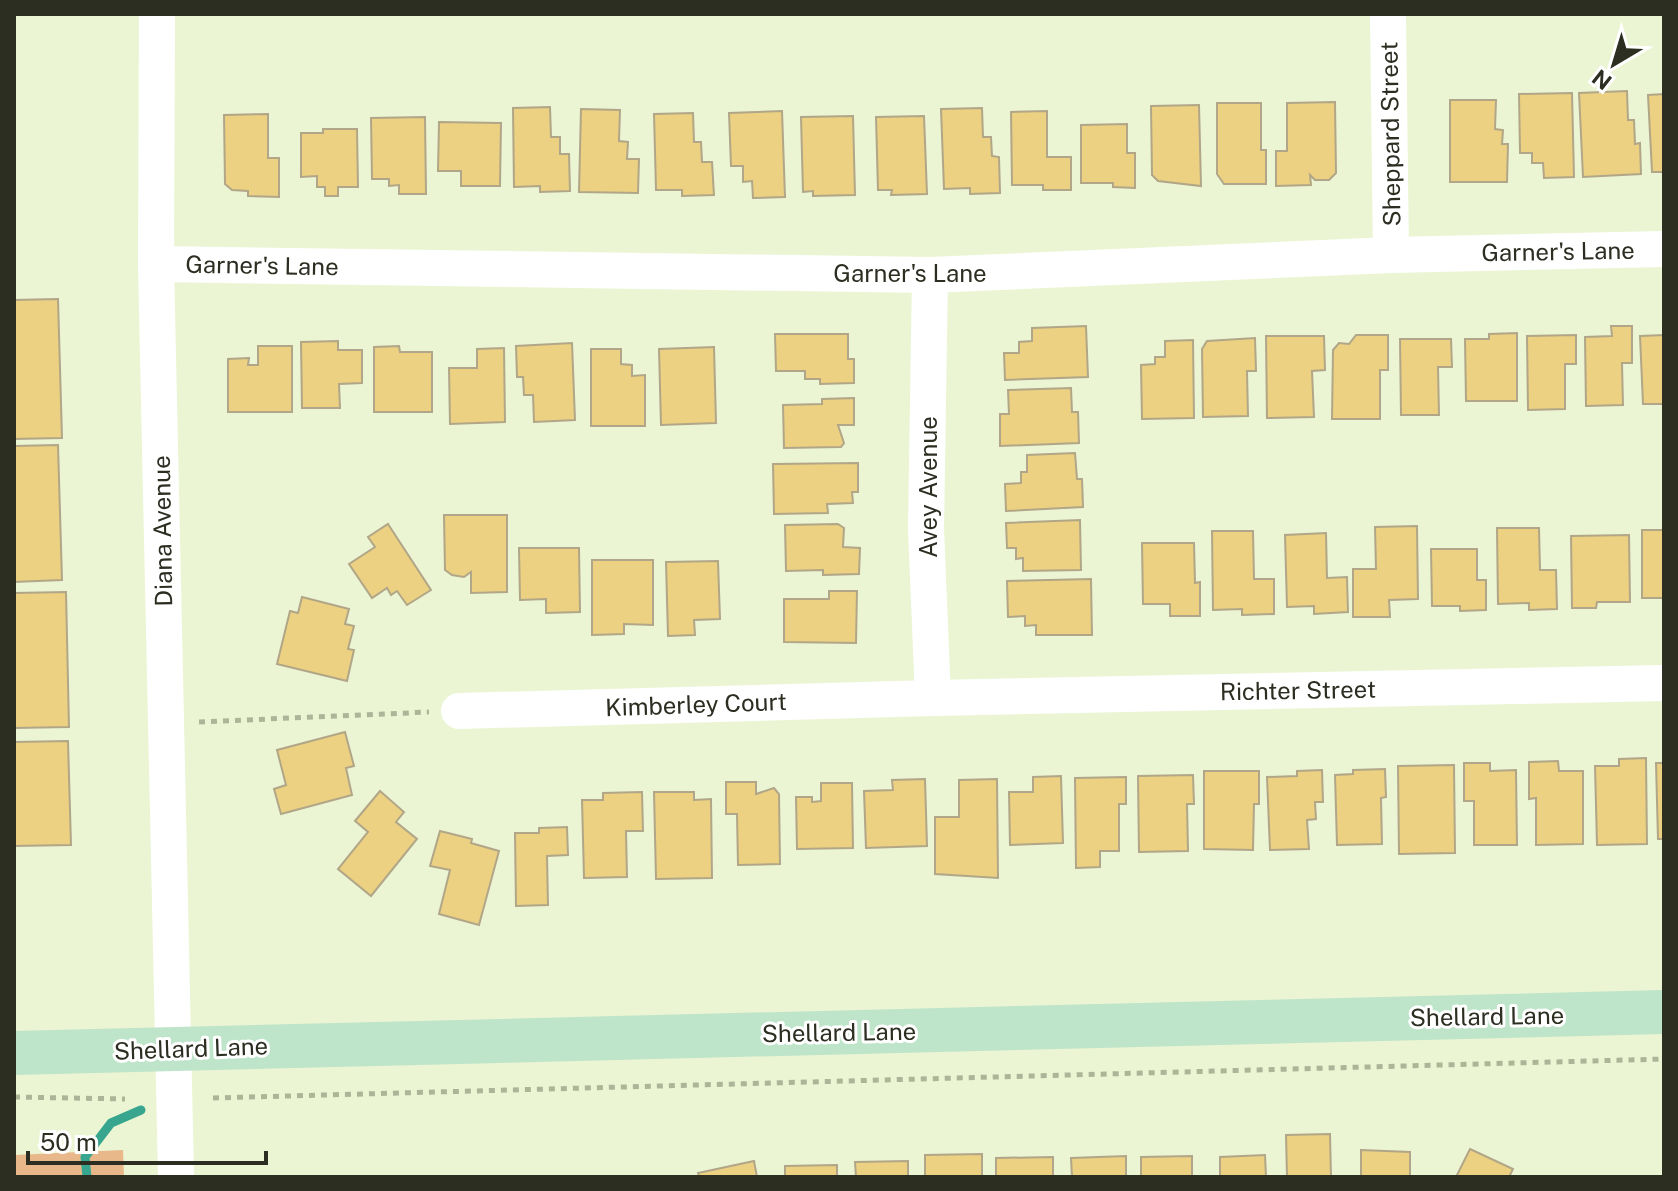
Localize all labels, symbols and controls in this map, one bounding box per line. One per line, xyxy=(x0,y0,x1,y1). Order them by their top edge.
north arrow xyxy=(1574,24,1654,104)
street label: Sheppard Street xyxy=(1374,41,1406,227)
text: N xyxy=(1587,64,1616,95)
street label: Garner's Lane xyxy=(1481,236,1635,266)
street label: Garner's Lane xyxy=(185,250,339,280)
street label: Garner's Lane xyxy=(833,259,987,287)
street label: Avey Avenue xyxy=(914,416,942,558)
street label: Diana Avenue xyxy=(147,455,177,607)
street label: Richter Street xyxy=(1220,675,1376,705)
street label: Kimberley Court xyxy=(605,687,787,721)
street label: Shellard Lane xyxy=(1410,1001,1564,1031)
street label: Shellard Lane xyxy=(762,1017,916,1047)
street label: Shellard Lane xyxy=(113,1031,269,1065)
scale bar xyxy=(28,1115,266,1165)
text: 50 m xyxy=(40,1128,97,1156)

